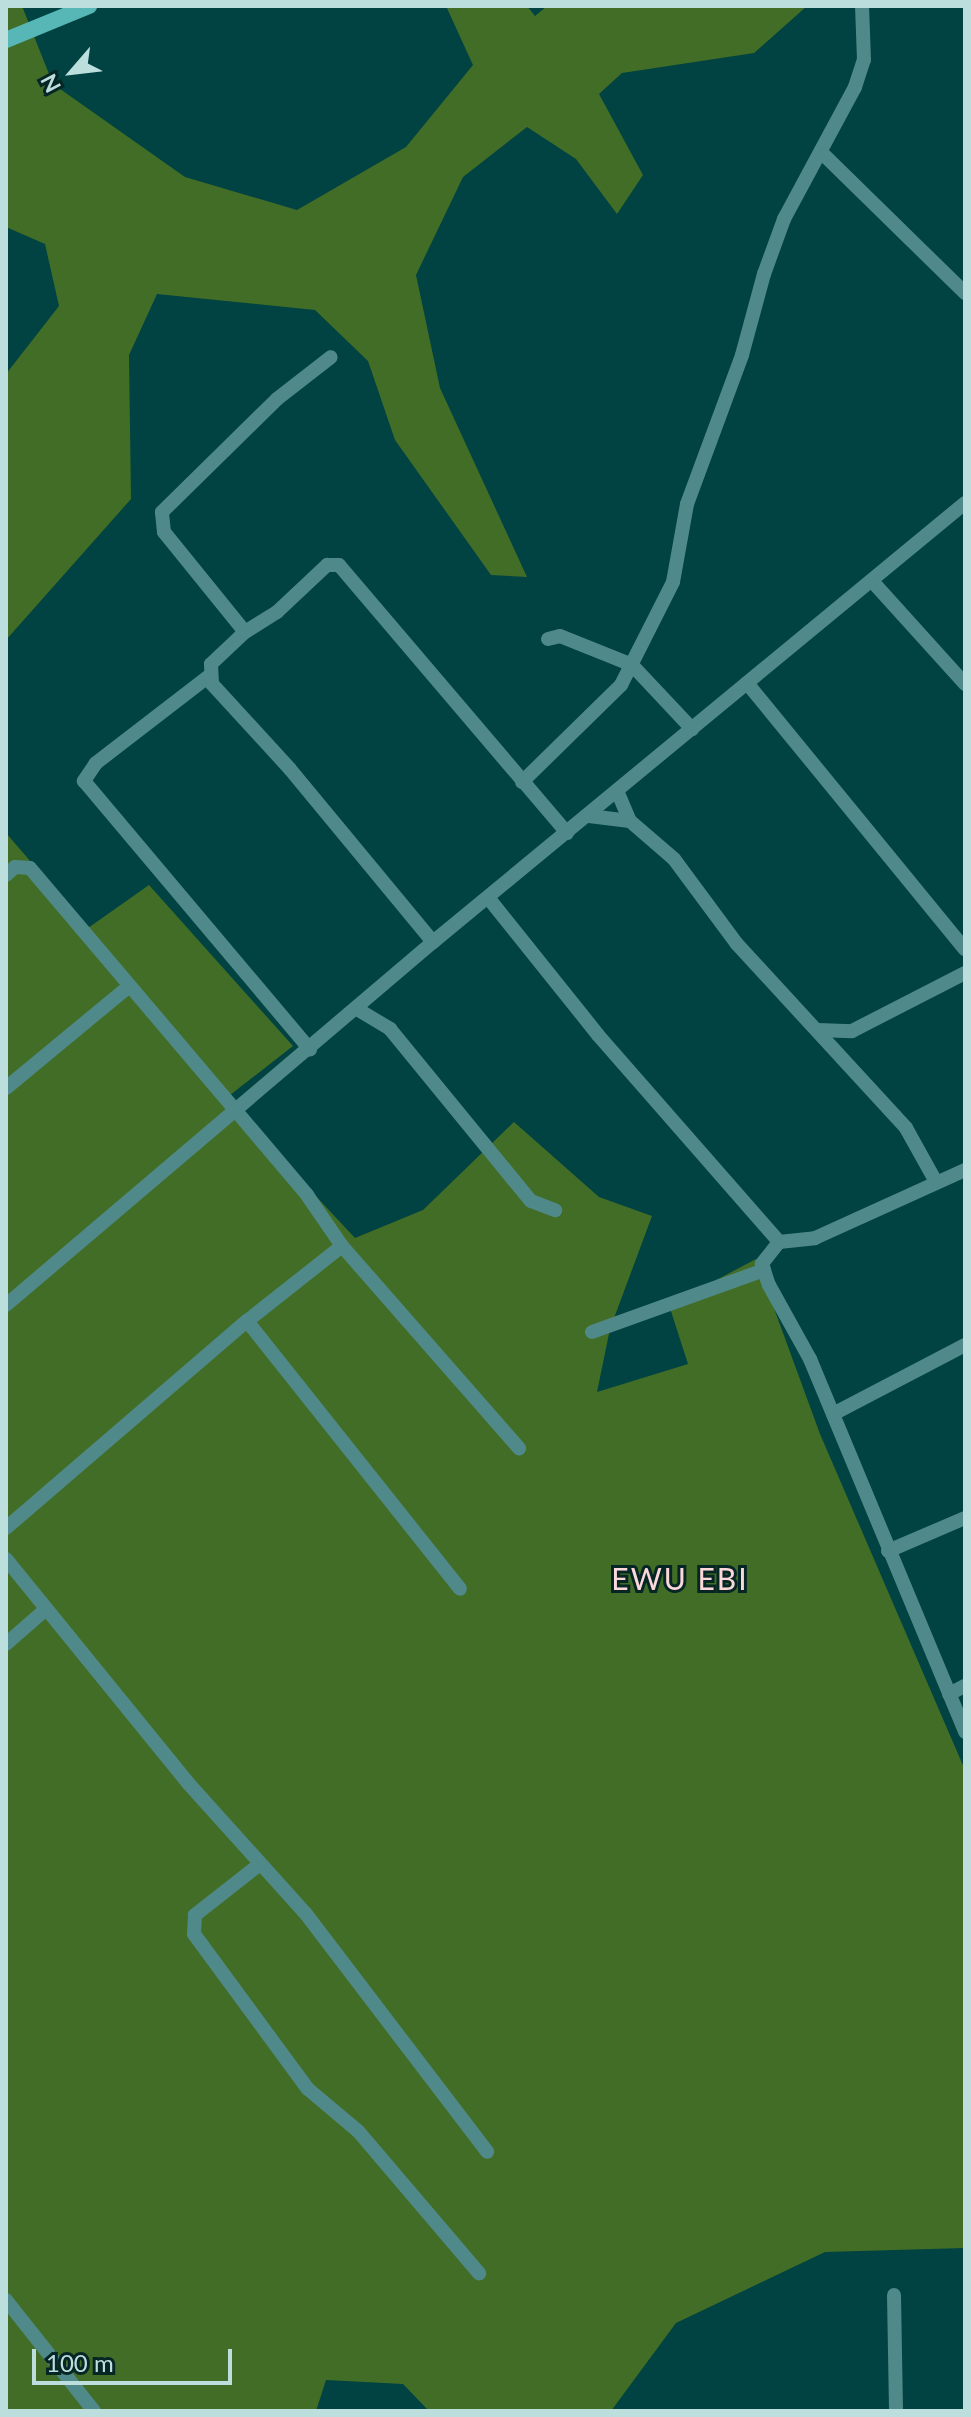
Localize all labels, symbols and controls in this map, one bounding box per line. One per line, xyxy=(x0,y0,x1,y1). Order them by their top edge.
north arrow xyxy=(32,32,112,112)
text: N xyxy=(34,70,66,97)
district label: EWU EBI xyxy=(611,1560,749,1596)
scale bar xyxy=(36,2333,236,2383)
text: 100 m xyxy=(46,2348,114,2377)

